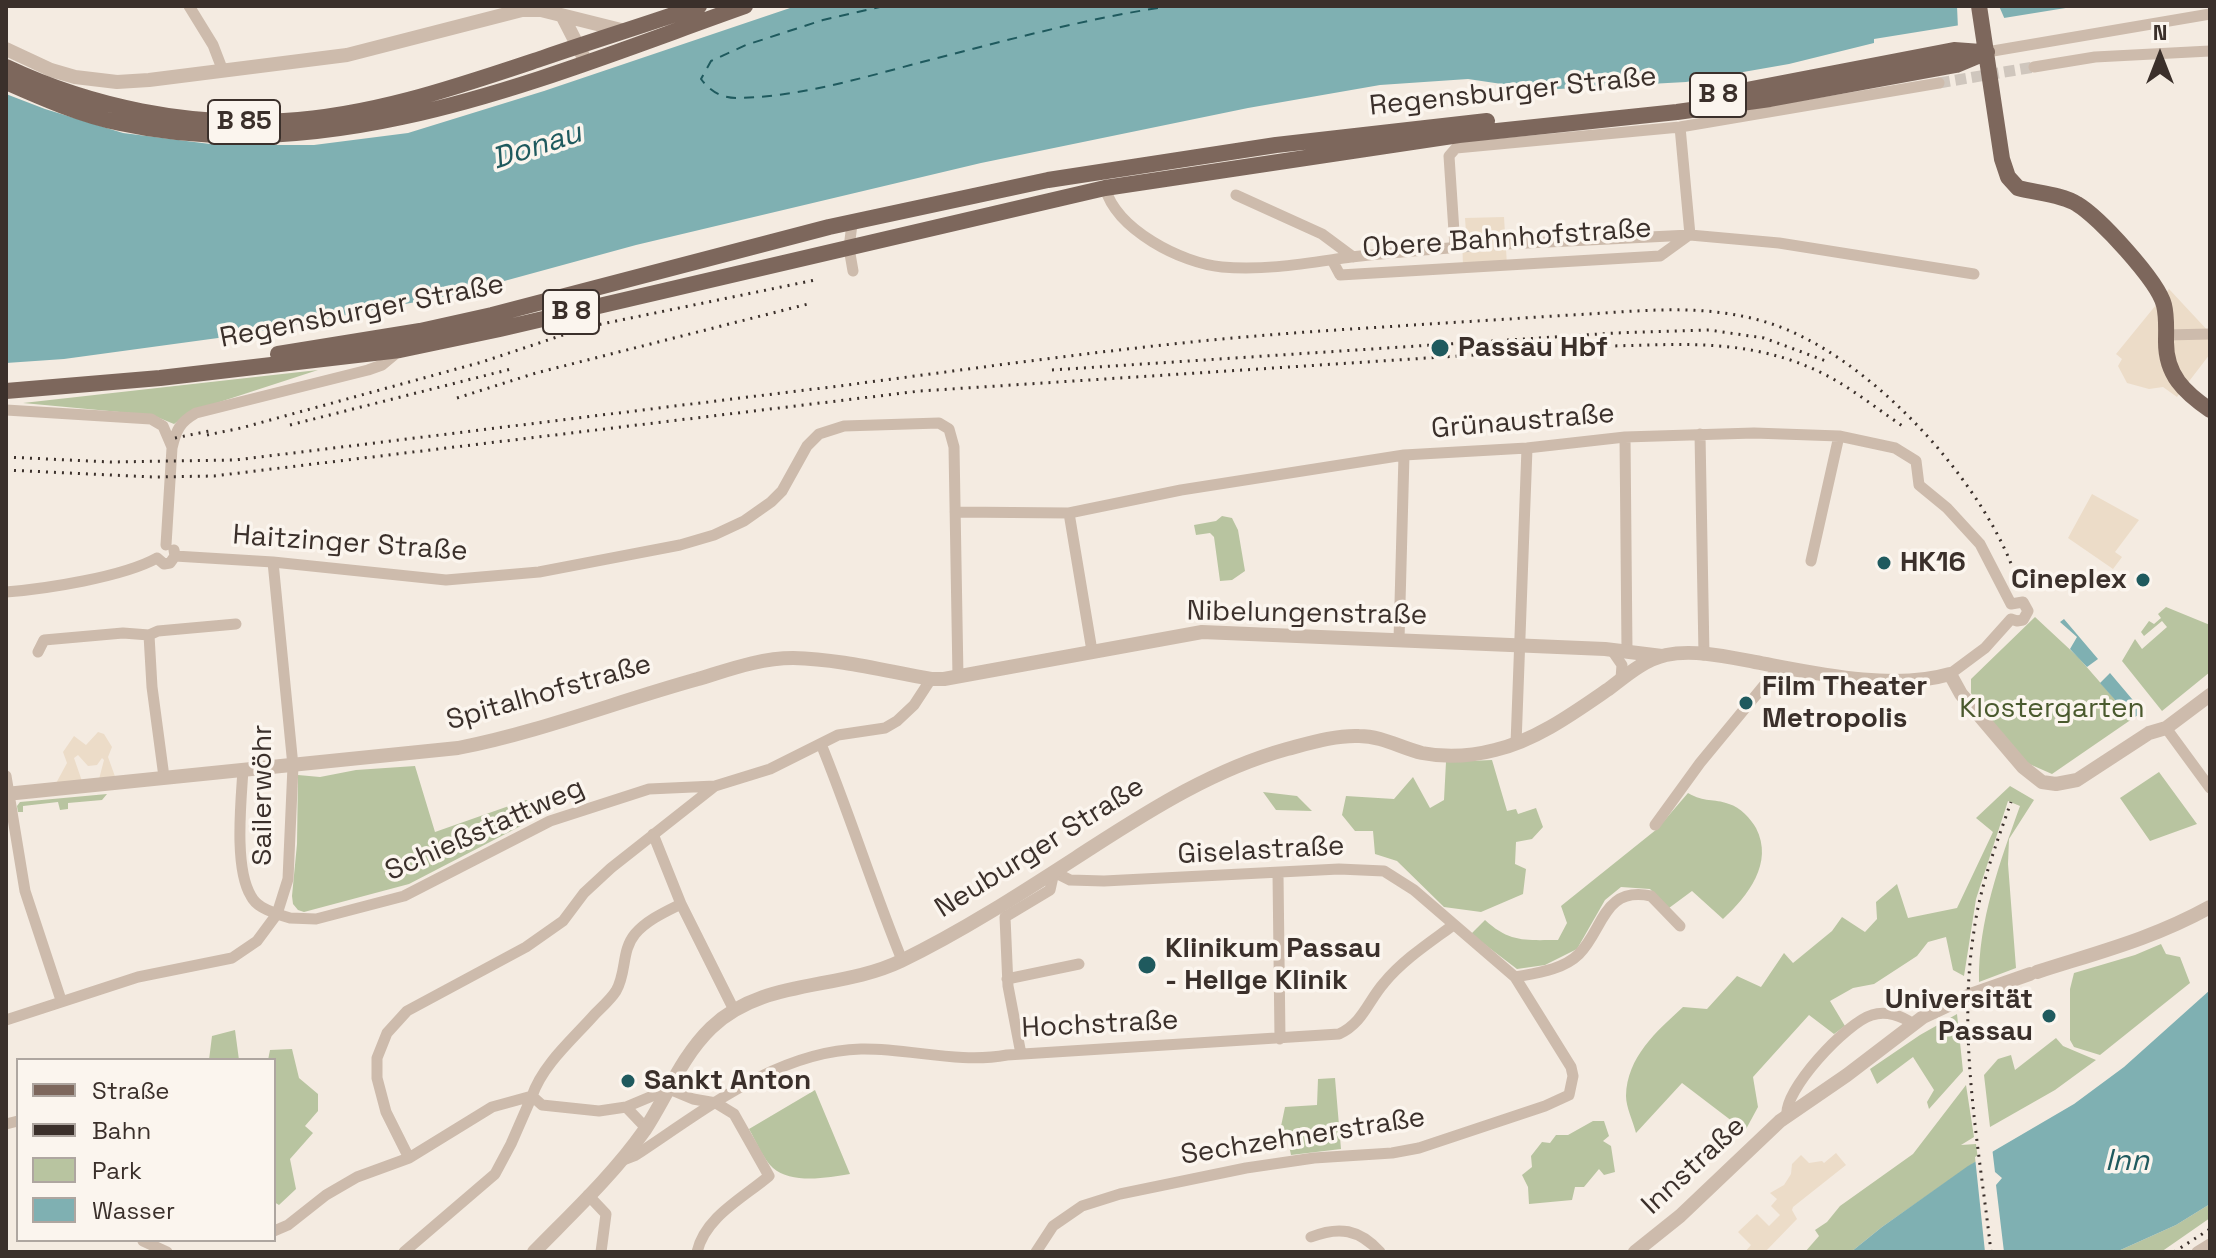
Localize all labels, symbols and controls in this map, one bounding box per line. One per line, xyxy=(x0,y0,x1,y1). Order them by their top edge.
north arrow xyxy=(2120,16,2200,96)
text: N xyxy=(2153,18,2167,46)
street label: Regensburger Straße xyxy=(1368,60,1658,124)
road number: B 8 xyxy=(1690,73,1746,117)
road number: B 85 xyxy=(208,100,280,144)
water label: Donau xyxy=(488,116,586,178)
street label: Obere Bahnhofstraße xyxy=(1361,212,1653,266)
street label: Regensburger Straße xyxy=(217,268,507,356)
road number: B 8 xyxy=(543,290,599,334)
place label: Passau Hbf xyxy=(1458,331,1608,365)
marker: Passau Hbf xyxy=(1429,337,1451,359)
street label: Grünaustraße xyxy=(1430,397,1616,447)
street label: Haitzinger Straße xyxy=(231,519,469,569)
place label: HK16 xyxy=(1900,546,1966,580)
marker: HK16 xyxy=(1875,554,1893,572)
place label: Cineplex xyxy=(2011,563,2127,597)
marker: Cineplex xyxy=(2134,571,2152,589)
street label: Nibelungenstraße xyxy=(1186,595,1428,633)
street label: Spitalhofstraße xyxy=(443,648,655,738)
place label: Film Theater Metropolis xyxy=(1762,670,1927,736)
park label: Klostergarten xyxy=(1959,692,2145,726)
marker: Film Theater Metropolis xyxy=(1737,694,1755,712)
street label: Sailerwöhr xyxy=(246,724,280,866)
street label: Neuburger Straße xyxy=(929,770,1151,926)
street label: Schießstattweg xyxy=(380,771,590,889)
street label: Giselastraße xyxy=(1177,830,1345,872)
place label: Klinikum Passau - Hellge Klinik xyxy=(1165,932,1381,998)
marker: Klinikum Passau - Hellge Klinik xyxy=(1136,954,1158,976)
place label: Universität Passau xyxy=(1885,983,2033,1049)
street label: Hochstraße xyxy=(1021,1004,1179,1046)
marker: Universität Passau xyxy=(2040,1007,2058,1025)
legend xyxy=(16,1058,276,1242)
place label: Sankt Anton xyxy=(644,1064,811,1098)
marker: Sankt Anton xyxy=(619,1072,637,1090)
text: Straße xyxy=(92,1075,169,1106)
street label: Sechzehnerstraße xyxy=(1178,1101,1428,1173)
street label: Innstraße xyxy=(1635,1110,1753,1222)
text: Bahn xyxy=(92,1115,151,1146)
water label: Inn xyxy=(2105,1144,2149,1180)
text: Park xyxy=(92,1155,142,1186)
text: Wasser xyxy=(92,1195,175,1226)

